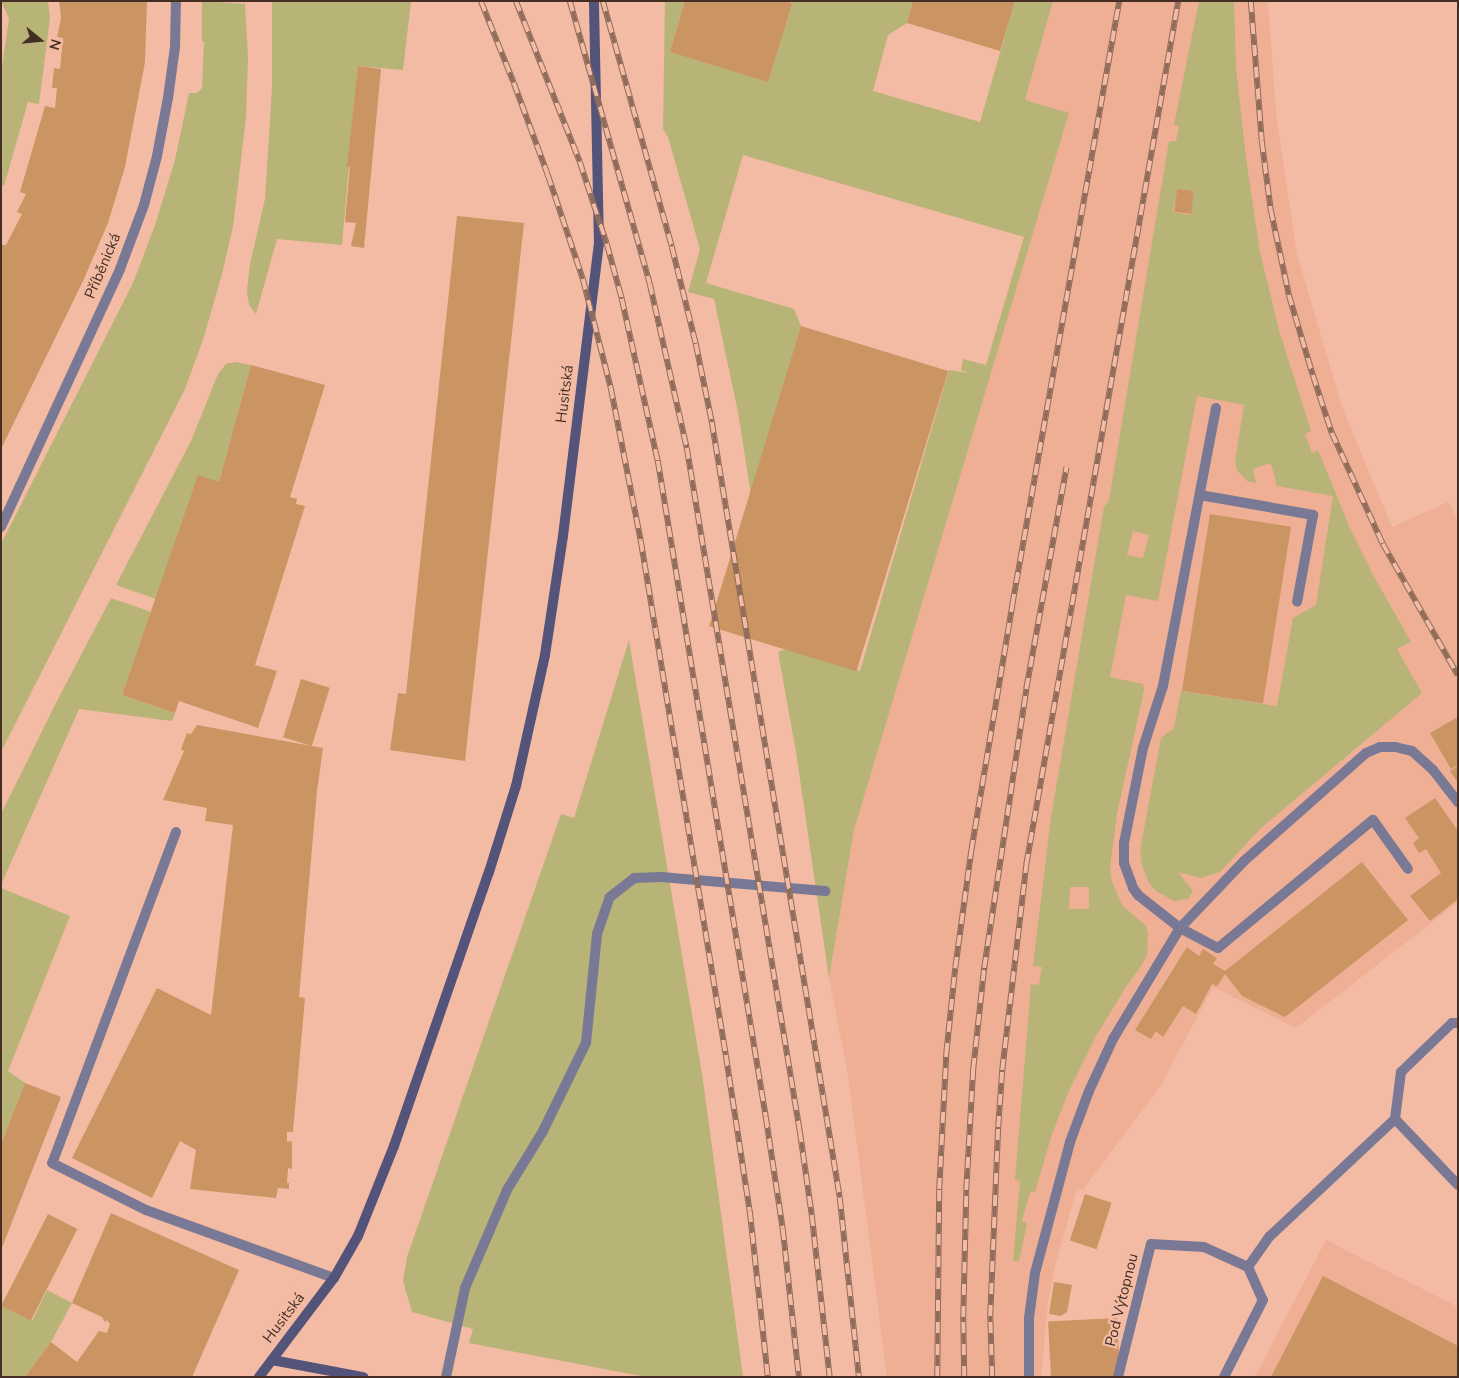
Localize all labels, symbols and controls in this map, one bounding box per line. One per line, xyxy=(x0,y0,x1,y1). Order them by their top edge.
north arrow xyxy=(15,15,65,65)
text: N xyxy=(44,37,65,52)
street label: Příběnická xyxy=(81,231,125,301)
street label: Husitská xyxy=(553,364,577,424)
street label: Pod Výtopnou xyxy=(1102,1252,1142,1348)
street label: Husitská xyxy=(259,1289,309,1347)

